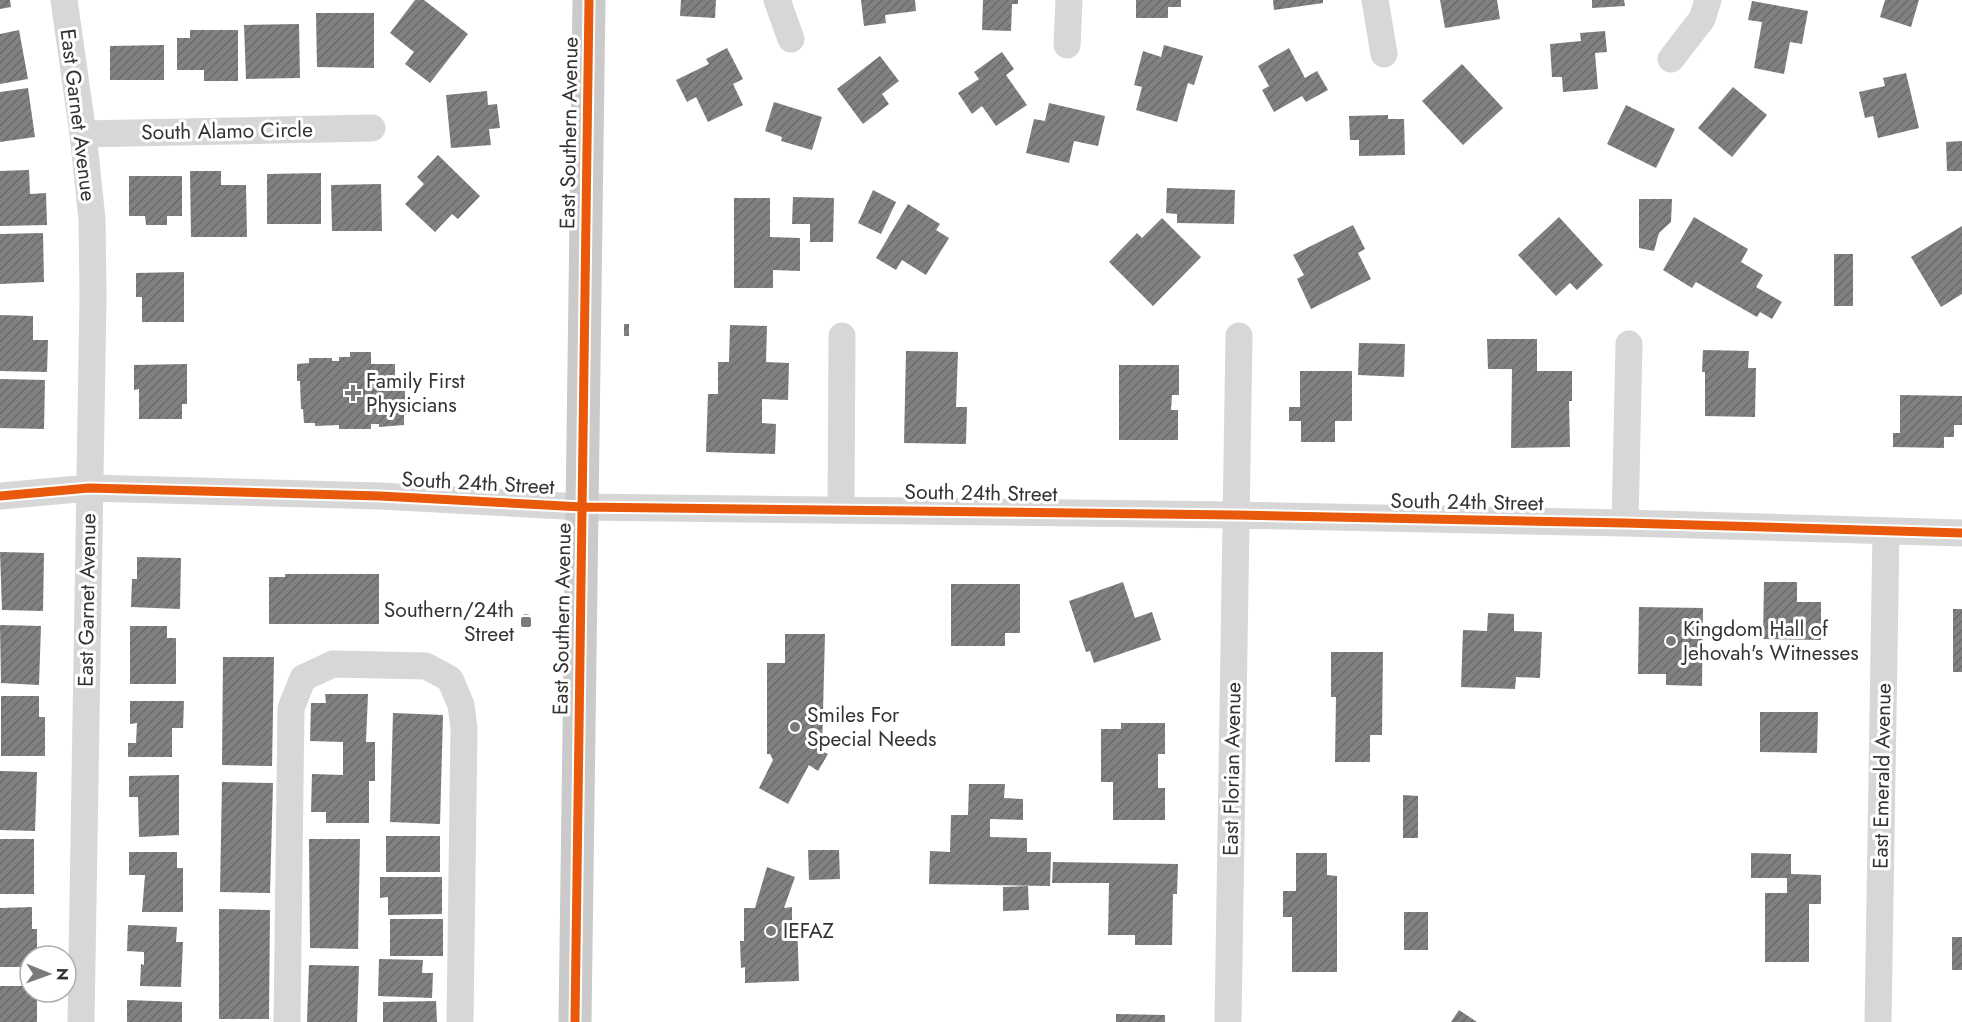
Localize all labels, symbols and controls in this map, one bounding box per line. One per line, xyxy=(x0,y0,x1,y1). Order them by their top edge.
street label: East Garnet Avenue xyxy=(53,27,103,203)
street label: East Southern Avenue xyxy=(552,36,586,229)
street label: South Alamo Circle xyxy=(141,115,313,147)
place label: Family First Physicians xyxy=(366,366,465,420)
marker: Family First Physicians xyxy=(344,384,362,402)
street label: South 24th Street xyxy=(401,464,555,502)
street label: South 24th Street xyxy=(904,477,1058,509)
street label: South 24th Street xyxy=(1390,486,1544,518)
street label: East Garnet Avenue xyxy=(70,513,104,687)
street label: East Southern Avenue xyxy=(545,522,579,715)
place label: Southern/24th Street xyxy=(384,595,514,649)
place label: Kingdom Hall of Jehovah's Witnesses xyxy=(1680,614,1859,668)
marker: Southern/24th Street xyxy=(519,615,533,629)
marker: Kingdom Hall of Jehovah's Witnesses xyxy=(1664,634,1678,648)
street label: East Florian Avenue xyxy=(1215,682,1249,856)
street label: East Emerald Avenue xyxy=(1865,683,1899,869)
place label: Smiles For Special Needs xyxy=(807,700,936,754)
marker: Smiles For Special Needs xyxy=(788,720,802,734)
place label: IEFAZ xyxy=(783,916,835,946)
marker: IEFAZ xyxy=(764,924,778,938)
north arrow xyxy=(18,944,78,1004)
text: N xyxy=(51,968,74,981)

